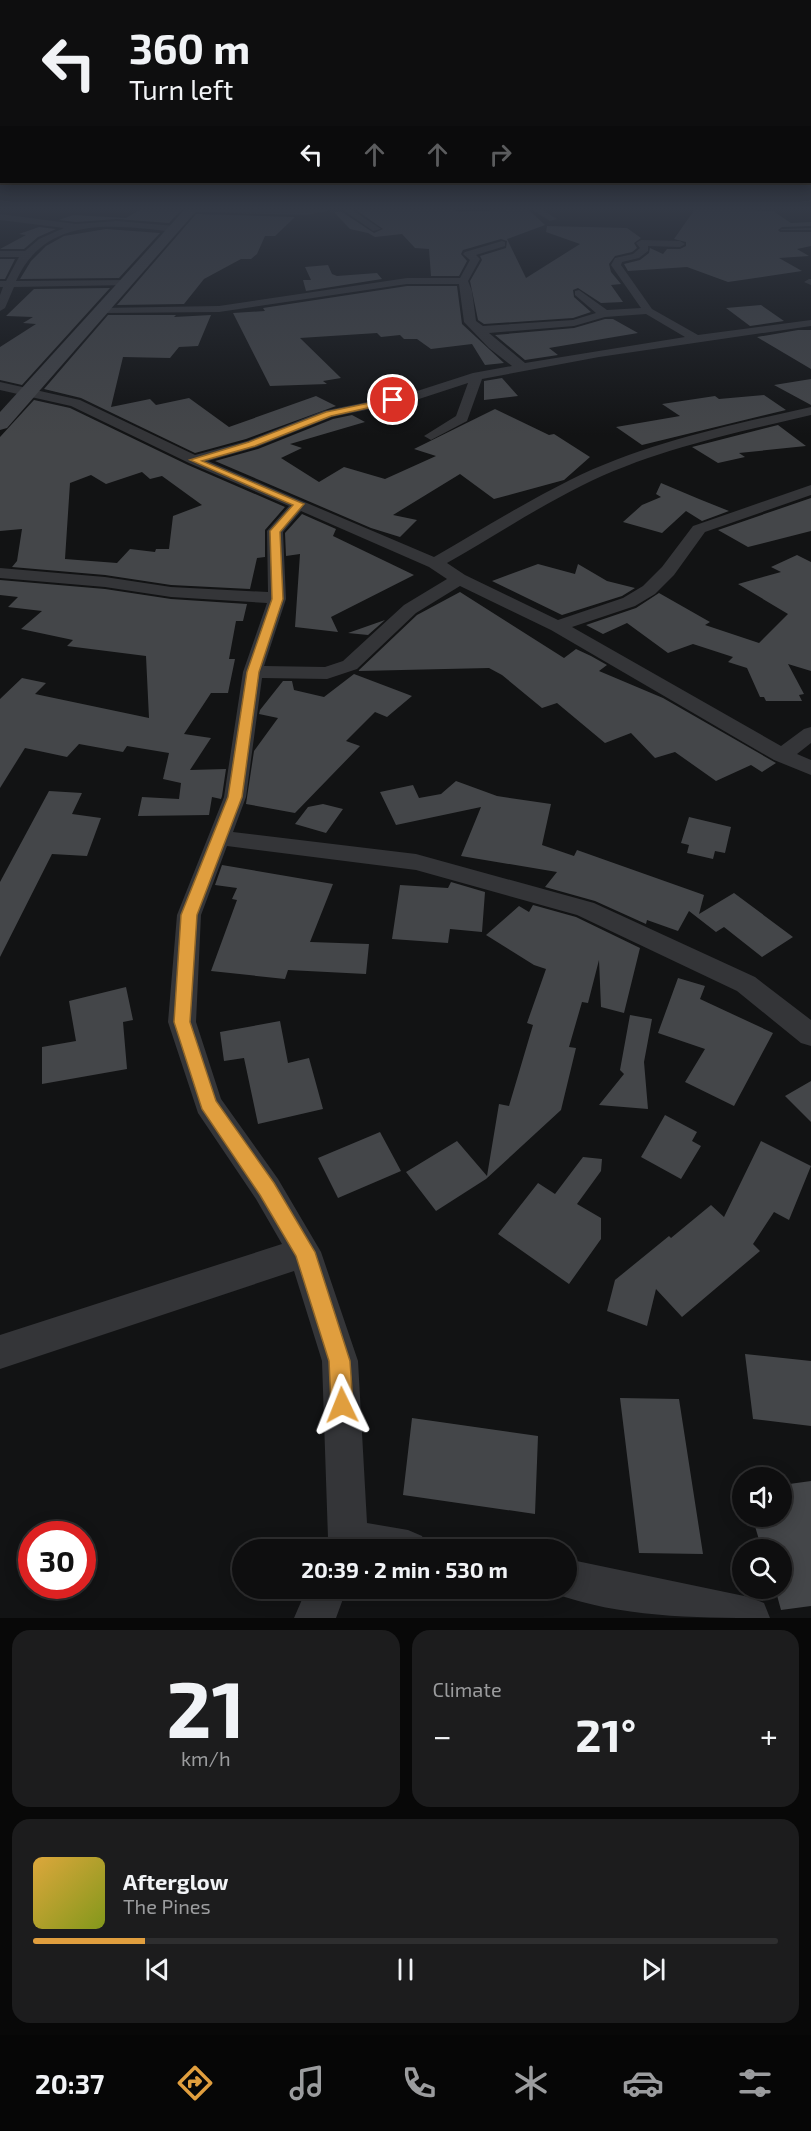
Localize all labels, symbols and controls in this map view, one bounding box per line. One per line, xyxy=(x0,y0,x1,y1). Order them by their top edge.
text: 360 m xyxy=(129,22,250,72)
icon: left xyxy=(30,24,108,102)
text: Turn left xyxy=(129,73,233,105)
icon: left xyxy=(295,138,328,171)
icon: ahead xyxy=(358,138,391,171)
icon: ahead xyxy=(421,138,454,171)
icon: right xyxy=(484,138,517,171)
pin xyxy=(367,374,418,425)
icon: arrive xyxy=(376,383,409,416)
position arrow xyxy=(310,1373,374,1437)
map controls xyxy=(732,1467,792,1599)
button: sound xyxy=(732,1467,792,1527)
speed limit sign: 30 xyxy=(18,1521,96,1599)
button: search xyxy=(732,1539,792,1599)
text: 20:39 · 2 min · 530 m xyxy=(301,1556,508,1582)
text: 21 xyxy=(166,1660,245,1754)
text: Climate xyxy=(433,1677,502,1701)
text: 21° xyxy=(575,1707,636,1761)
text: − xyxy=(433,1715,452,1755)
text: + xyxy=(760,1715,778,1755)
text: km/h xyxy=(181,1746,231,1770)
text: Afterglow xyxy=(123,1868,228,1894)
text: The Pines xyxy=(123,1894,211,1918)
icon: previous xyxy=(141,1953,174,1986)
icon: pause xyxy=(389,1953,422,1986)
icon: next xyxy=(637,1953,670,1986)
icon: directions xyxy=(174,2062,216,2104)
icon: music xyxy=(286,2062,328,2104)
icon: phone xyxy=(398,2062,440,2104)
icon: climate xyxy=(510,2062,552,2104)
icon: car xyxy=(622,2062,664,2104)
icon: filters xyxy=(734,2062,776,2104)
text: 20:37 xyxy=(35,2067,104,2099)

